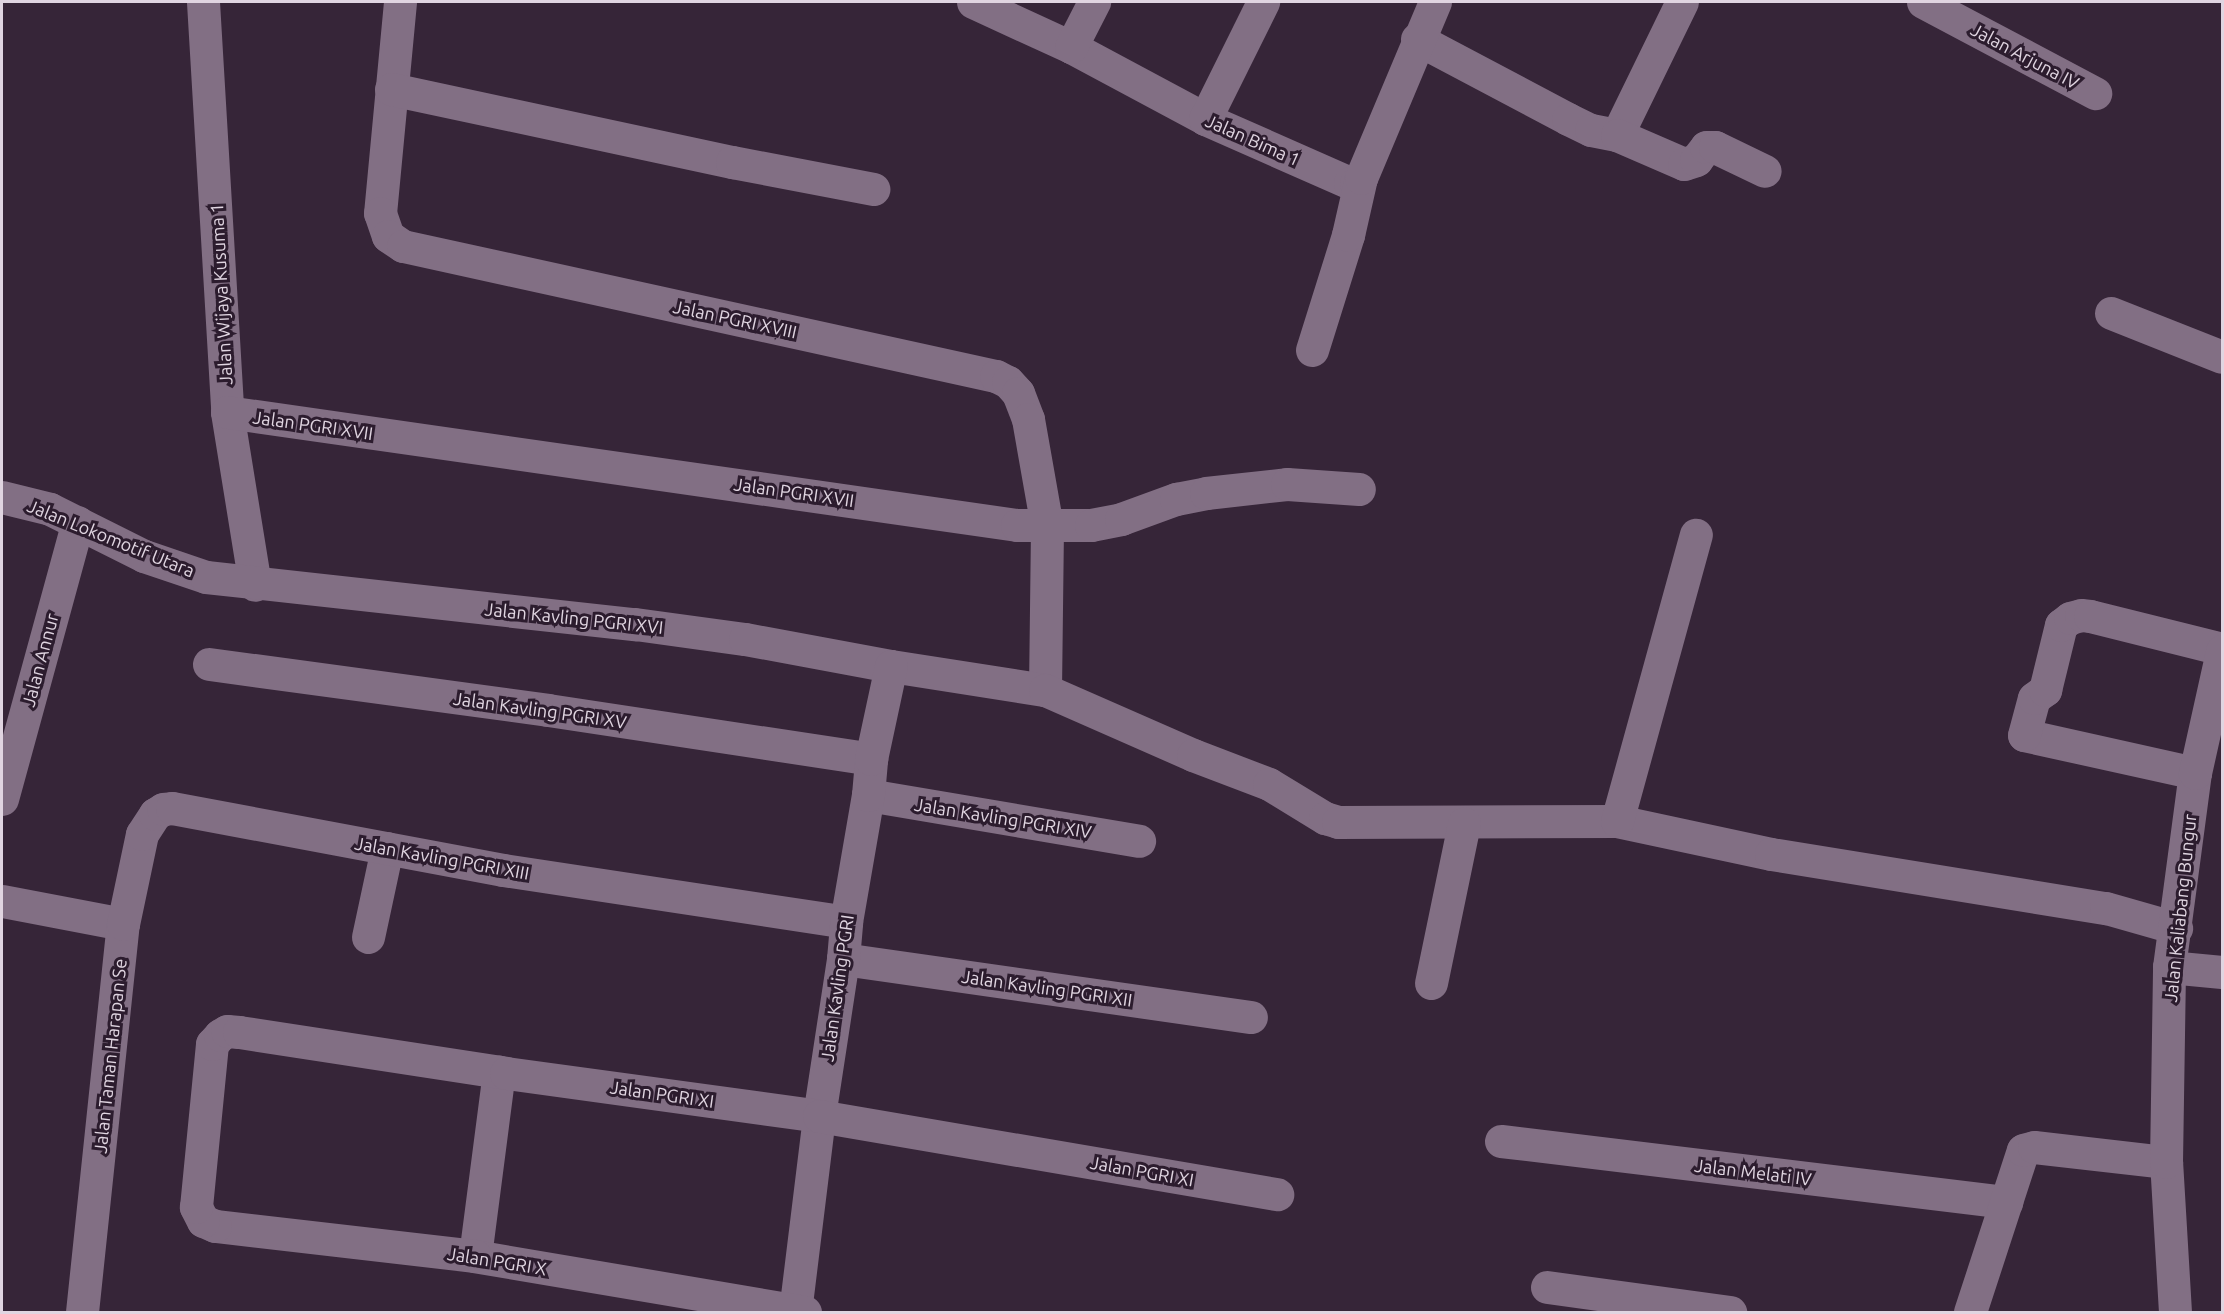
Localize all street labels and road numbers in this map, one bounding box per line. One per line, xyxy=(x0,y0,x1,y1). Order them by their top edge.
street label: Jalan Arjuna IV xyxy=(1967,18,2083,94)
street label: Jalan Bima 1 xyxy=(1202,110,1304,170)
street label: Jalan Wijaya Kusuma 1 xyxy=(205,203,237,385)
street label: Jalan PGRI XVIII xyxy=(671,295,799,343)
street label: Jalan PGRI XVII xyxy=(251,406,375,444)
street label: Jalan PGRI XVII xyxy=(732,473,856,511)
street label: Jalan Lokomotif Utara xyxy=(24,495,198,581)
street label: Jalan Kavling PGRI XVI xyxy=(484,598,664,638)
street label: Jalan Annur xyxy=(17,611,63,709)
street label: Jalan Kavling PGRI XV xyxy=(452,687,628,733)
street label: Jalan Kavling PGRI XIV xyxy=(913,793,1093,843)
street label: Jalan Kaliabang Bungur xyxy=(2159,813,2201,1003)
street label: Jalan Kavling PGRI XIII xyxy=(353,832,531,884)
street label: Jalan Kavling PGRI xyxy=(816,913,858,1063)
street label: Jalan Taman Harapan Se xyxy=(89,958,131,1154)
street label: Jalan Kavling PGRI XII xyxy=(960,965,1134,1011)
street label: Jalan PGRI XI xyxy=(609,1076,715,1112)
street label: Jalan PGRI XI xyxy=(1088,1151,1196,1191)
street label: Jalan Melati IV xyxy=(1693,1154,1813,1190)
street label: Jalan PGRI X xyxy=(446,1242,548,1280)

